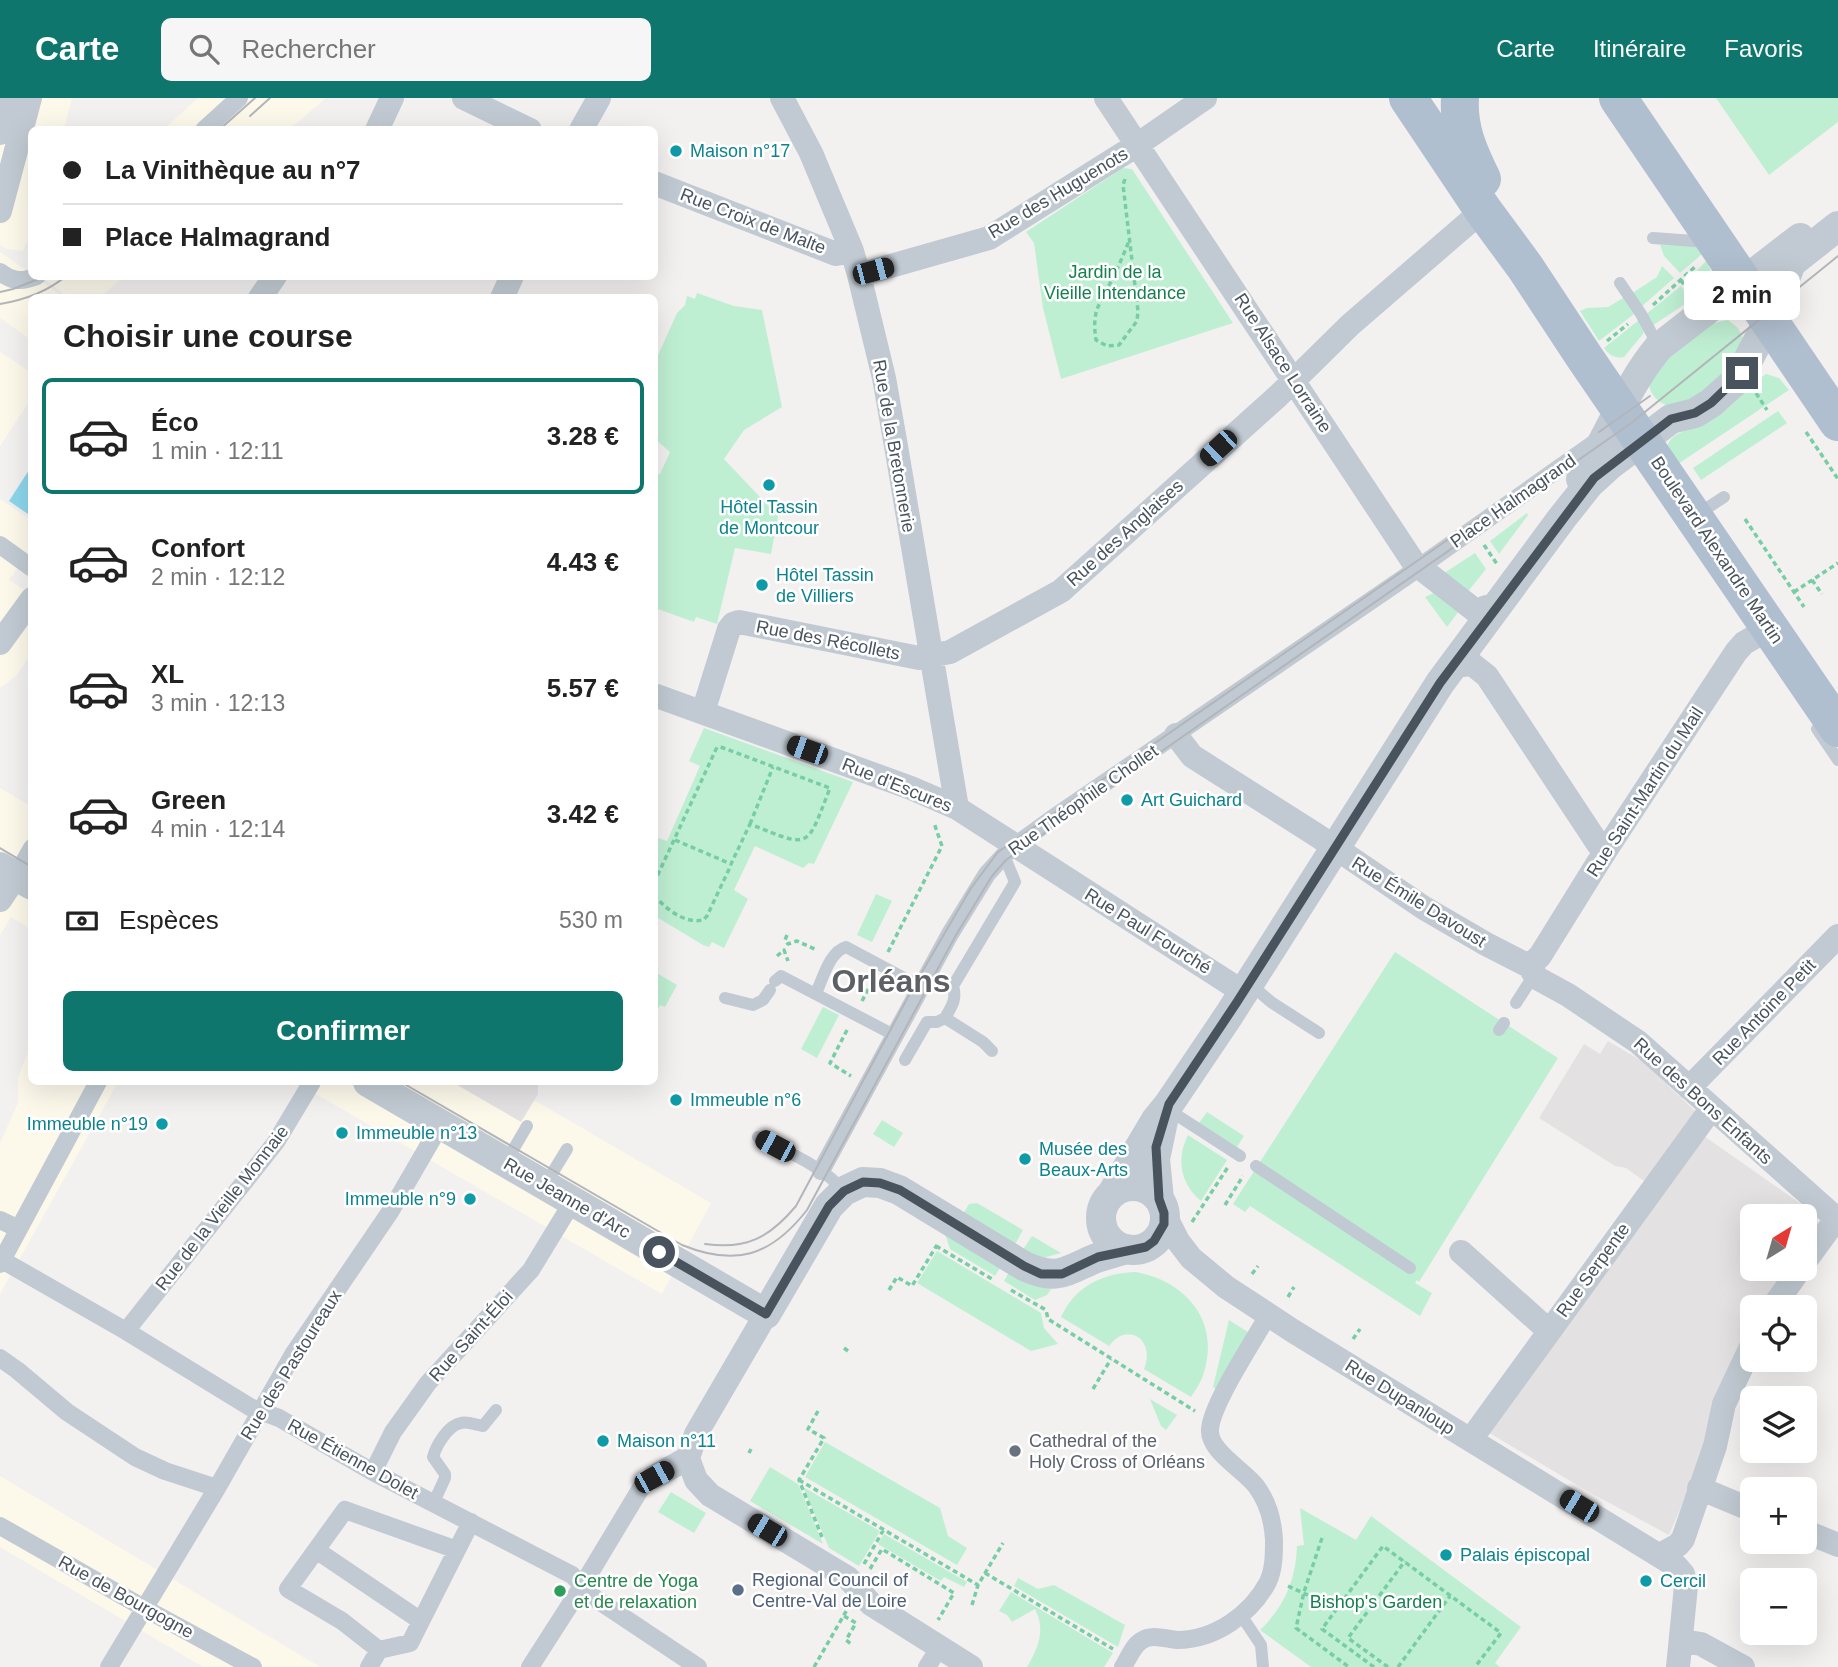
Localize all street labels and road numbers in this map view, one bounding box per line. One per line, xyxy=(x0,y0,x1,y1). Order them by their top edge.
street label: Rue des Huguenots xyxy=(985,143,1131,243)
street label: Rue Croix de Malte xyxy=(677,184,829,258)
street label: Rue Alsace Lorraine xyxy=(1230,290,1336,436)
street label: Rue de la Bretonnerie xyxy=(869,358,919,534)
street label: Place Halmagrand xyxy=(1447,450,1579,552)
street label: Boulevard Alexandre Martin xyxy=(1647,453,1787,647)
street label: Rue des Anglaises xyxy=(1063,476,1187,590)
street label: Rue des Récollets xyxy=(754,616,902,664)
street label: Rue Saint-Martin du Mail xyxy=(1583,703,1707,881)
street label: Rue Théophile Chollet xyxy=(1004,741,1162,859)
street label: Rue d'Escures xyxy=(839,754,955,816)
street label: Rue Émile Davoust xyxy=(1348,853,1490,951)
street label: Rue Paul Fourché xyxy=(1081,884,1215,978)
street label: Rue Antoine Petit xyxy=(1708,955,1820,1069)
street label: Rue des Bons Enfants xyxy=(1630,1034,1776,1168)
street label: Rue de la Vieille Monnaie xyxy=(151,1122,293,1294)
street label: Rue Jeanne d'Arc xyxy=(500,1154,634,1242)
street label: Rue Serpente xyxy=(1552,1219,1634,1321)
street label: Rue des Pastoureaux xyxy=(237,1286,345,1444)
street label: Rue Saint-Éloi xyxy=(425,1287,517,1385)
street label: Rue Dupanloup xyxy=(1342,1355,1458,1439)
street label: Rue Étienne Dolet xyxy=(284,1415,422,1503)
street label: Rue de Bourgogne xyxy=(55,1552,197,1642)

